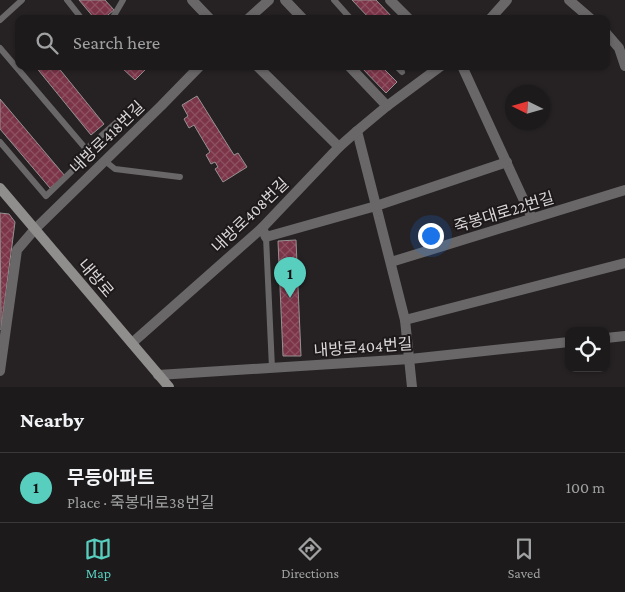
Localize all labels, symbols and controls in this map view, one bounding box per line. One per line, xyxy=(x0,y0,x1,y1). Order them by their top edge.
search box xyxy=(15,15,610,70)
icon: search xyxy=(33,29,61,57)
text: Search here xyxy=(73,32,160,53)
north arrow xyxy=(505,85,550,130)
street label: 내방로418번길 xyxy=(67,98,147,176)
street label: 내방로408번길 xyxy=(208,174,292,256)
street label: 죽봉대로22번길 xyxy=(452,189,556,235)
your location xyxy=(418,223,444,249)
street label: 내방로 xyxy=(75,256,117,300)
pin: 1 xyxy=(274,257,306,298)
map controls xyxy=(565,327,610,372)
button: locate xyxy=(565,327,610,372)
street label: 내방로404번길 xyxy=(313,335,413,359)
text: Nearby xyxy=(20,408,84,432)
text: 무등아파트 xyxy=(67,467,154,488)
text: 1 xyxy=(33,479,39,496)
text: 100 m xyxy=(566,479,605,496)
text: Place · 죽봉대로38번길 xyxy=(67,494,215,511)
tab: Map xyxy=(84,535,112,581)
tab: Directions xyxy=(281,535,339,581)
tab: Saved xyxy=(508,535,541,581)

